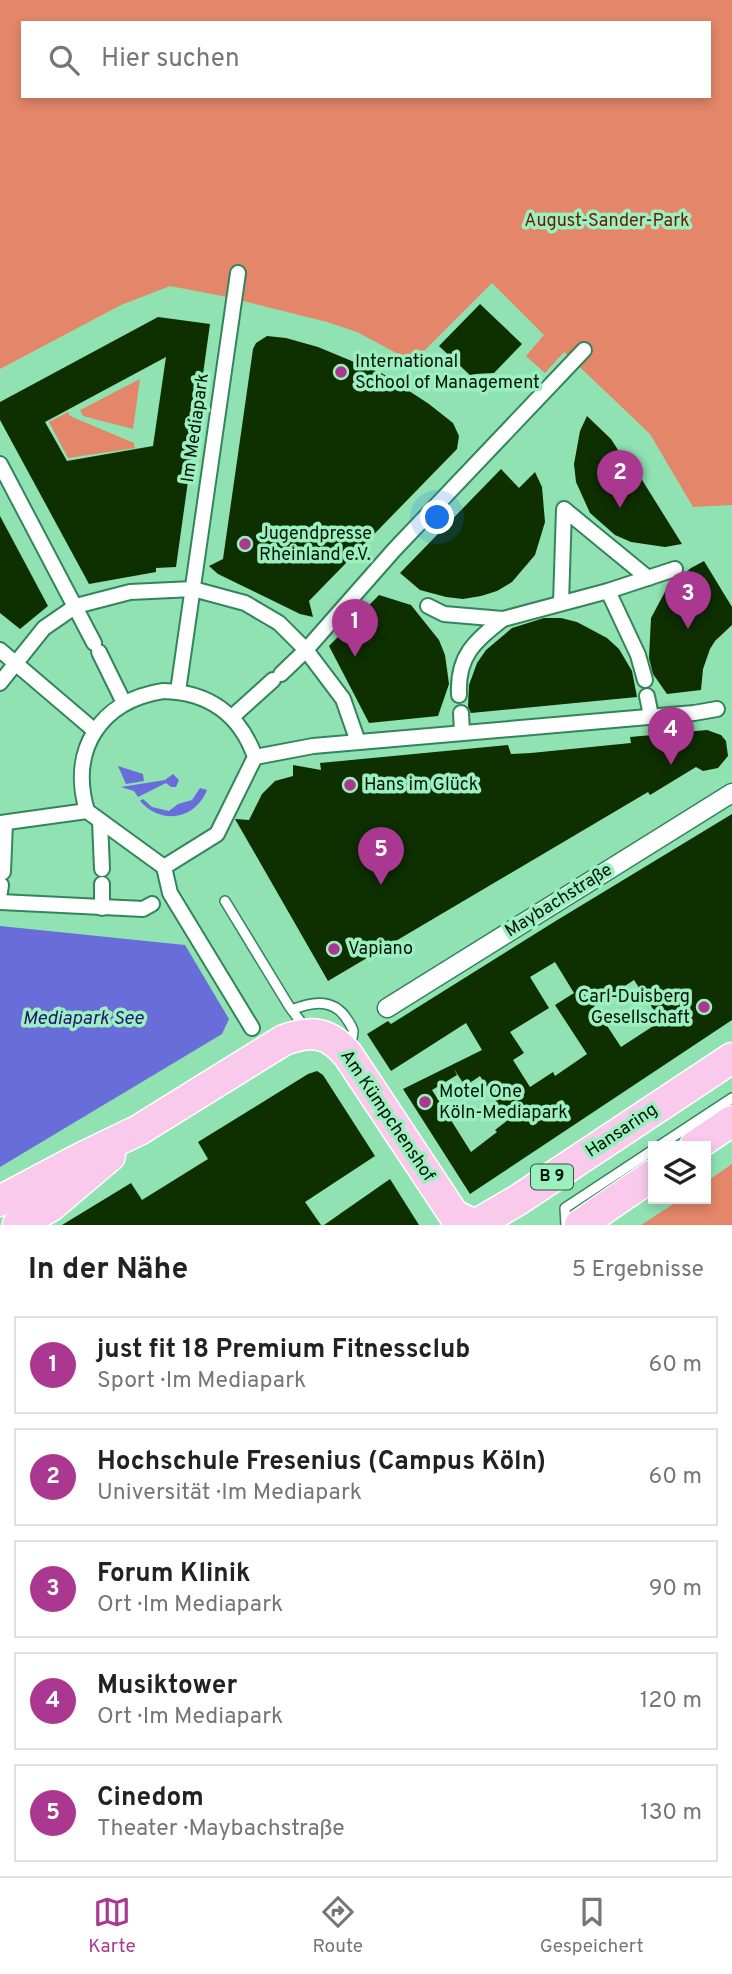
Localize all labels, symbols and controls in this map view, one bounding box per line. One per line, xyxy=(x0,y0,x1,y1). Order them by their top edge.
search box xyxy=(21,21,711,98)
icon: search xyxy=(45,41,83,79)
text: Hier suchen xyxy=(101,43,240,76)
park label: August-Sander-Park xyxy=(524,210,690,233)
place label: International School of Management xyxy=(355,351,540,395)
marker: International School of Management xyxy=(333,364,349,380)
street label: Im Mediapark xyxy=(177,372,215,484)
pin: 2 xyxy=(597,450,643,508)
your location xyxy=(420,500,454,534)
place label: Jugendpresse Rheinland e.V. xyxy=(259,523,372,567)
marker: Jugendpresse Rheinland e.V. xyxy=(237,536,253,552)
pin: 3 xyxy=(665,571,711,629)
pin: 1 xyxy=(332,599,378,657)
pin: 4 xyxy=(648,707,694,765)
place label: Hans im Glück xyxy=(364,774,478,797)
marker: Hans im Glück xyxy=(342,777,358,793)
pin: 5 xyxy=(358,827,404,885)
street label: Maybachstraße xyxy=(501,859,617,943)
place label: Vapiano xyxy=(348,938,413,961)
marker: Vapiano xyxy=(326,941,342,957)
place label: Carl-Duisberg Gesellschaft xyxy=(578,986,690,1030)
marker: Carl-Duisberg Gesellschaft xyxy=(696,999,712,1015)
water label: Mediapark See xyxy=(22,1007,144,1031)
street label: Am Kümpchenshof xyxy=(334,1046,440,1186)
place label: Motel One Köln-Mediapark xyxy=(439,1081,568,1125)
marker: Motel One Köln-Mediapark xyxy=(417,1094,433,1110)
street label: Hansaring xyxy=(582,1099,662,1163)
map controls xyxy=(648,1141,711,1204)
button: layers xyxy=(648,1141,711,1204)
road number: B 9 xyxy=(531,1164,573,1190)
text: In der Nähe xyxy=(28,1252,188,1289)
text: 5 Ergebnisse xyxy=(572,1256,704,1285)
text: just fit 18 Premium Fitnessclub xyxy=(97,1334,470,1367)
text: 1 xyxy=(48,1351,58,1380)
text: 60 m xyxy=(649,1351,702,1380)
text: Sport · Im Mediapark xyxy=(97,1367,306,1396)
text: Hochschule Fresenius (Campus Köln) xyxy=(97,1446,546,1479)
text: 2 xyxy=(46,1463,60,1492)
text: 60 m xyxy=(649,1463,702,1492)
text: Universität · Im Mediapark xyxy=(97,1479,362,1508)
text: Forum Klinik xyxy=(97,1558,251,1591)
text: 3 xyxy=(46,1575,60,1604)
text: 90 m xyxy=(649,1575,702,1604)
text: Ort · Im Mediapark xyxy=(97,1591,283,1620)
text: Musiktower xyxy=(97,1670,237,1703)
text: 4 xyxy=(46,1687,60,1716)
text: 120 m xyxy=(640,1687,702,1716)
text: Ort · Im Mediapark xyxy=(97,1703,283,1732)
text: Cinedom xyxy=(97,1782,204,1815)
text: 5 xyxy=(46,1799,60,1828)
text: 130 m xyxy=(640,1799,702,1828)
text: Theater · Maybachstraße xyxy=(97,1815,345,1844)
tab: Karte xyxy=(88,1893,136,1959)
tab: Route xyxy=(312,1893,363,1959)
tab: Gespeichert xyxy=(540,1893,644,1959)

